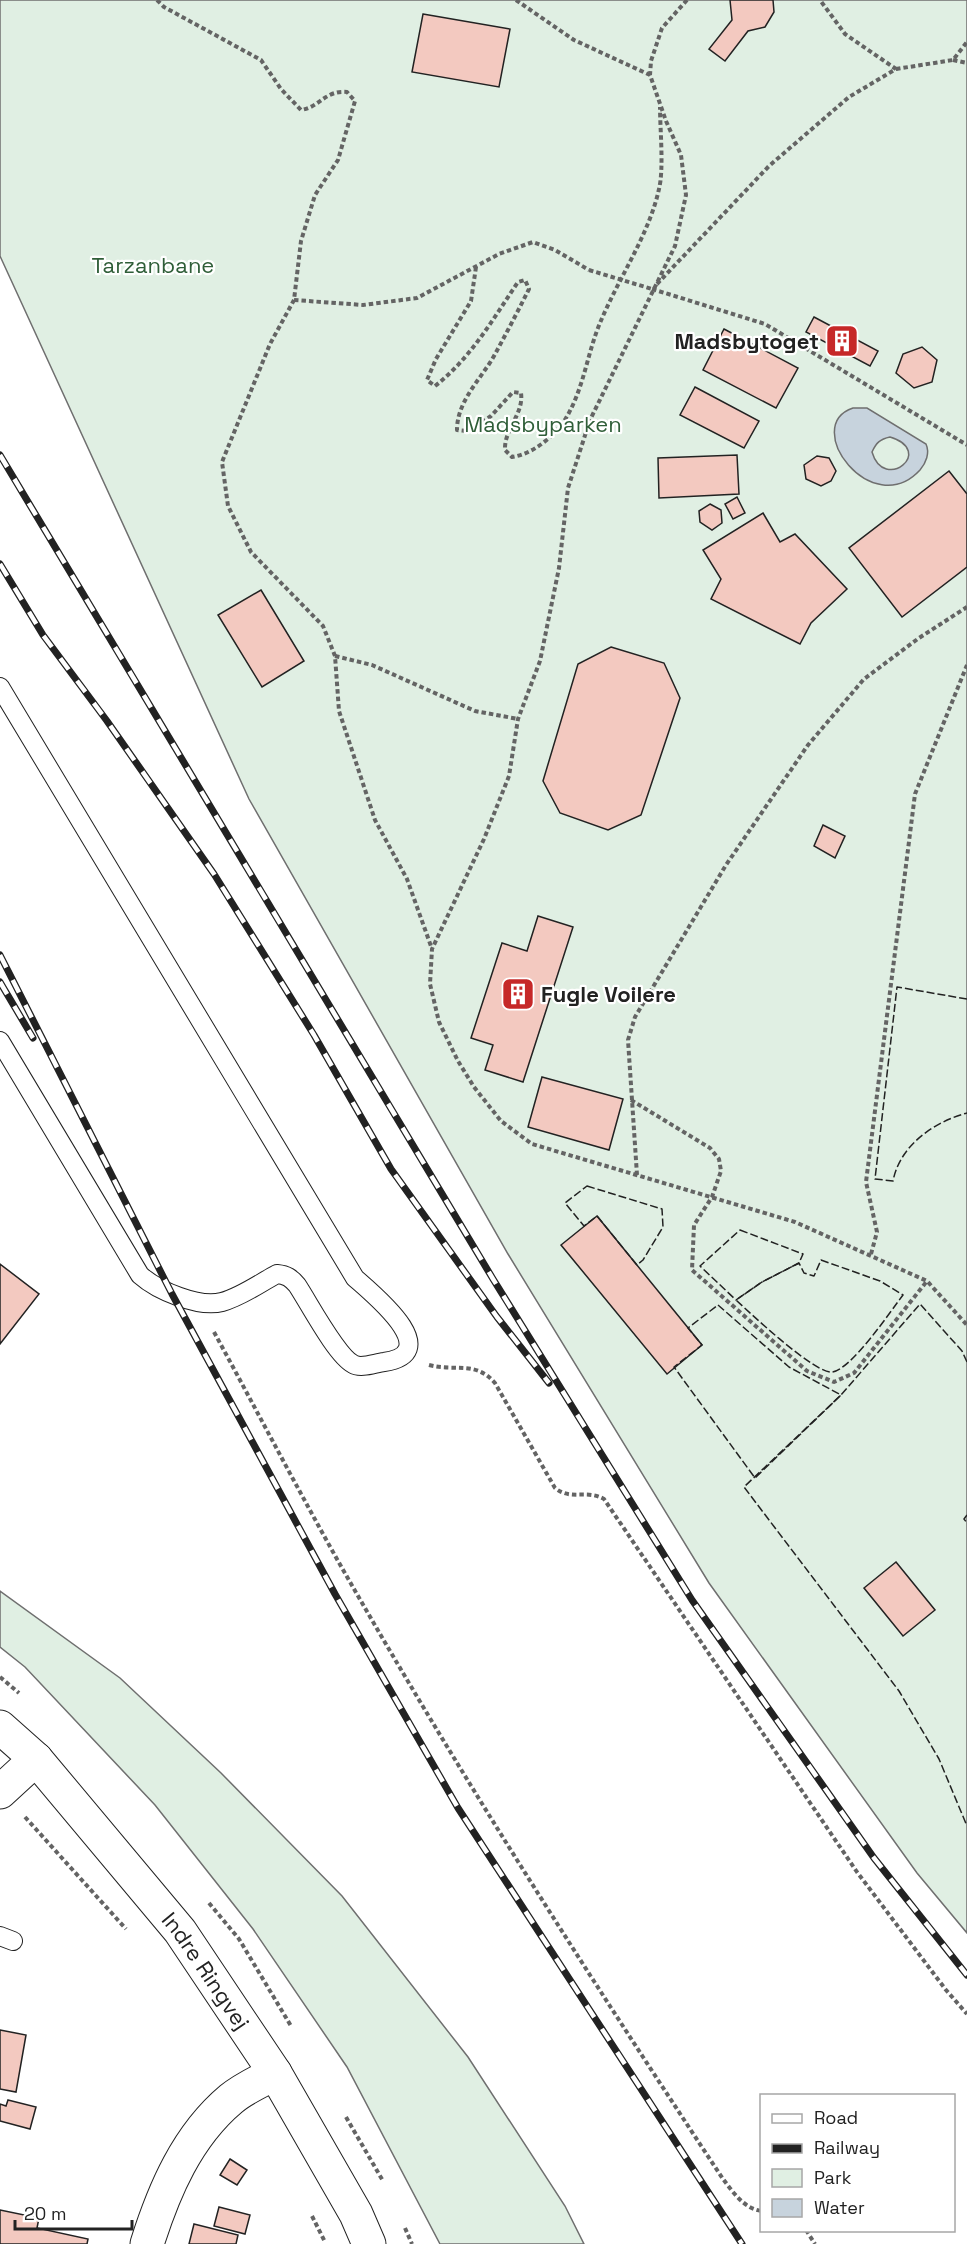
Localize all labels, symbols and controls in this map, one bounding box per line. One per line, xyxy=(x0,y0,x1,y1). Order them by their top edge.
park label: Tarzanbane xyxy=(92,251,214,279)
building icon: Madsbytoget xyxy=(824,323,860,359)
place label: Madsbytoget xyxy=(674,327,819,355)
park label: Madsbyparken xyxy=(464,410,622,438)
building icon: Fugle Voilere xyxy=(500,976,536,1012)
place label: Fugle Voilere xyxy=(541,980,676,1008)
street label: Indre Ringvej xyxy=(156,1906,256,2035)
legend xyxy=(760,2094,955,2232)
text: Road xyxy=(814,2106,858,2129)
text: Railway xyxy=(814,2136,880,2159)
text: Park xyxy=(814,2166,852,2189)
scale bar xyxy=(15,2193,132,2231)
text: Water xyxy=(814,2196,865,2219)
text: 20 m xyxy=(24,2202,67,2225)

